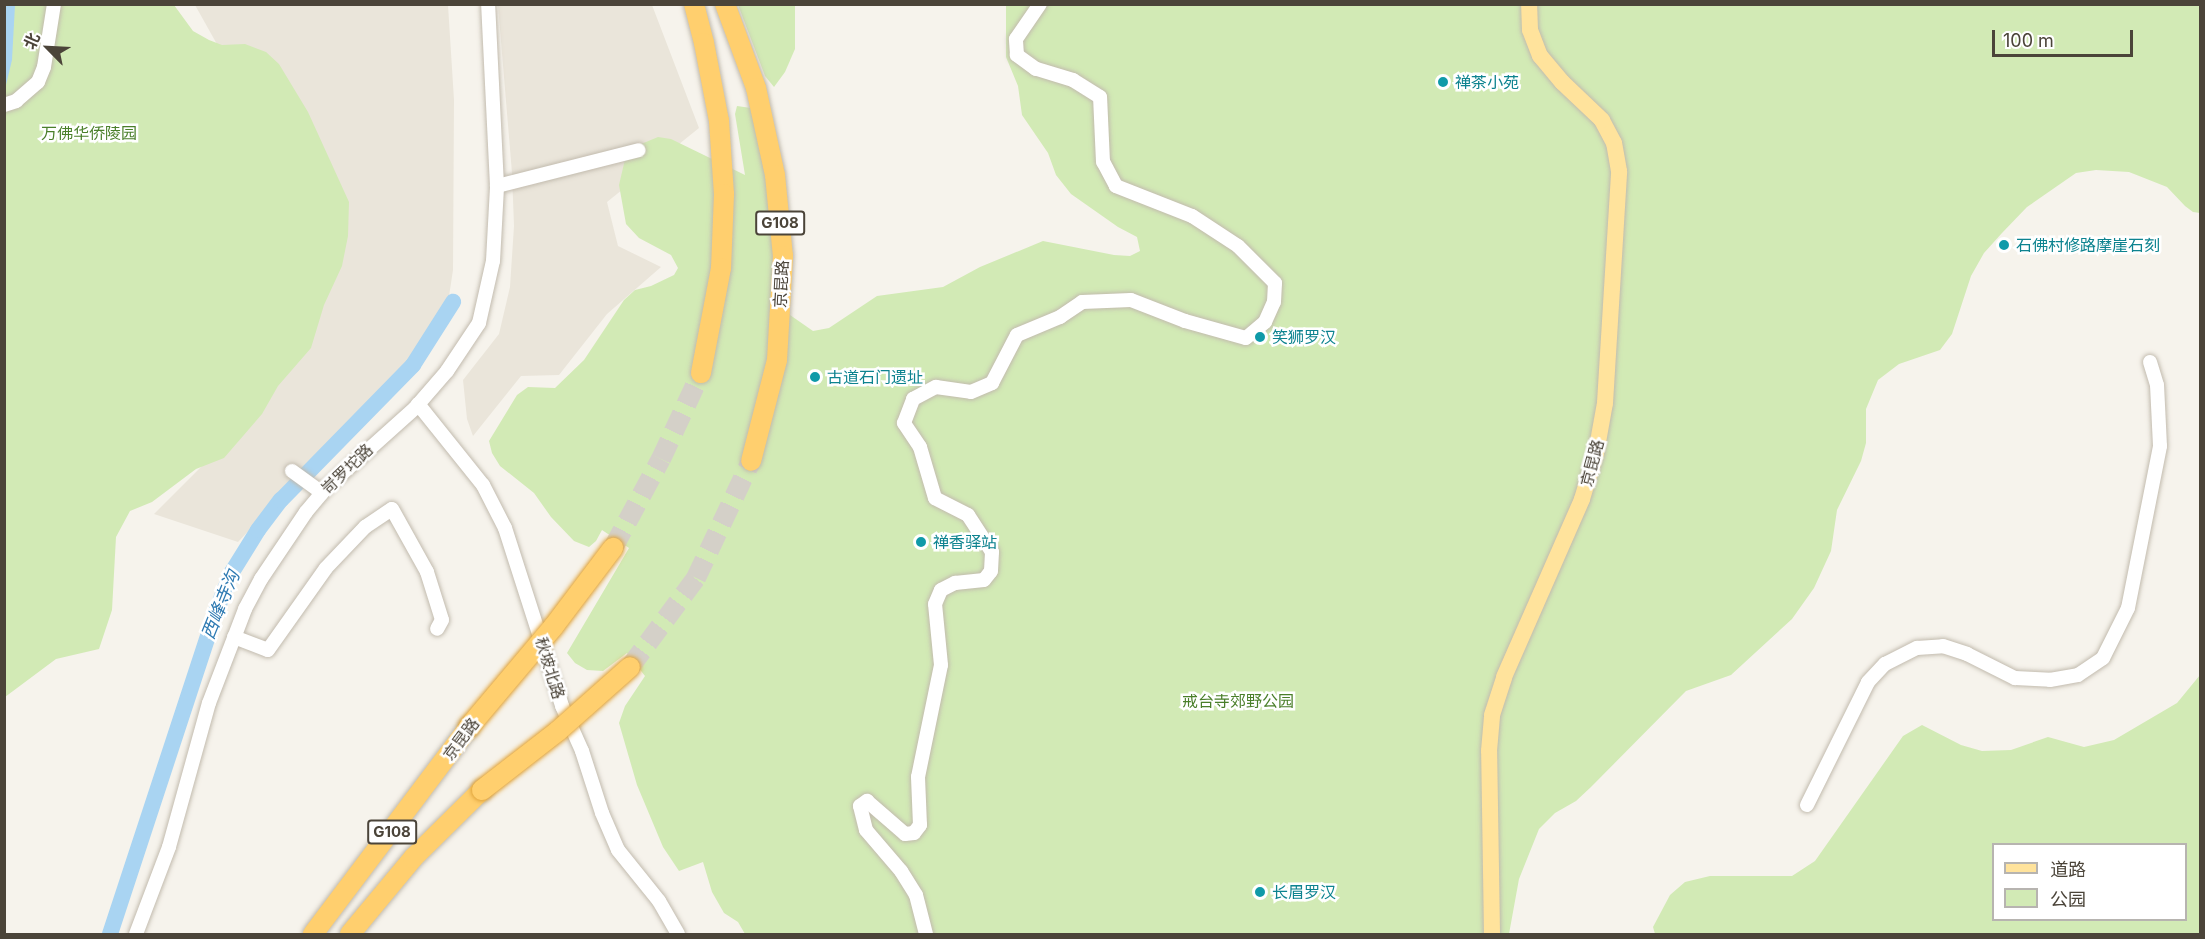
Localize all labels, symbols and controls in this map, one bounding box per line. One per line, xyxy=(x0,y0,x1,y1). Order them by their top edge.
north arrow xyxy=(18,18,78,78)
scale bar xyxy=(1995,18,2136,56)
text: 北 xyxy=(19,29,44,52)
text: 100 m xyxy=(2003,30,2054,51)
place label: 禅茶小苑 xyxy=(1455,72,1519,92)
marker: 禅茶小苑 xyxy=(1436,75,1450,89)
park label: 万佛华侨陵园 xyxy=(41,123,137,143)
road number: G108 xyxy=(754,211,806,235)
place label: 石佛村修路摩崖石刻 xyxy=(2016,235,2160,255)
marker: 石佛村修路摩崖石刻 xyxy=(1997,238,2011,252)
street label: 京昆路 xyxy=(770,260,792,308)
place label: 笑狮罗汉 xyxy=(1272,327,1336,347)
marker: 笑狮罗汉 xyxy=(1253,330,1267,344)
place label: 古道石门遗址 xyxy=(827,367,923,387)
marker: 古道石门遗址 xyxy=(808,370,822,384)
street label: 京昆路 xyxy=(1577,437,1607,489)
street label: 岢罗坨路 xyxy=(317,440,377,498)
place label: 禅香驿站 xyxy=(933,532,997,552)
marker: 禅香驿站 xyxy=(914,535,928,549)
water label: 西峰寺沟 xyxy=(198,568,244,642)
street label: 秋坡北路 xyxy=(531,635,569,701)
park label: 戒台寺郊野公园 xyxy=(1182,691,1294,711)
street label: 京昆路 xyxy=(439,714,483,764)
road number: G108 xyxy=(366,820,418,844)
legend xyxy=(1992,843,2187,921)
text: 道路 xyxy=(2050,859,2086,880)
place label: 长眉罗汉 xyxy=(1272,882,1336,902)
marker: 长眉罗汉 xyxy=(1253,885,1267,899)
text: 公园 xyxy=(2050,889,2086,910)

